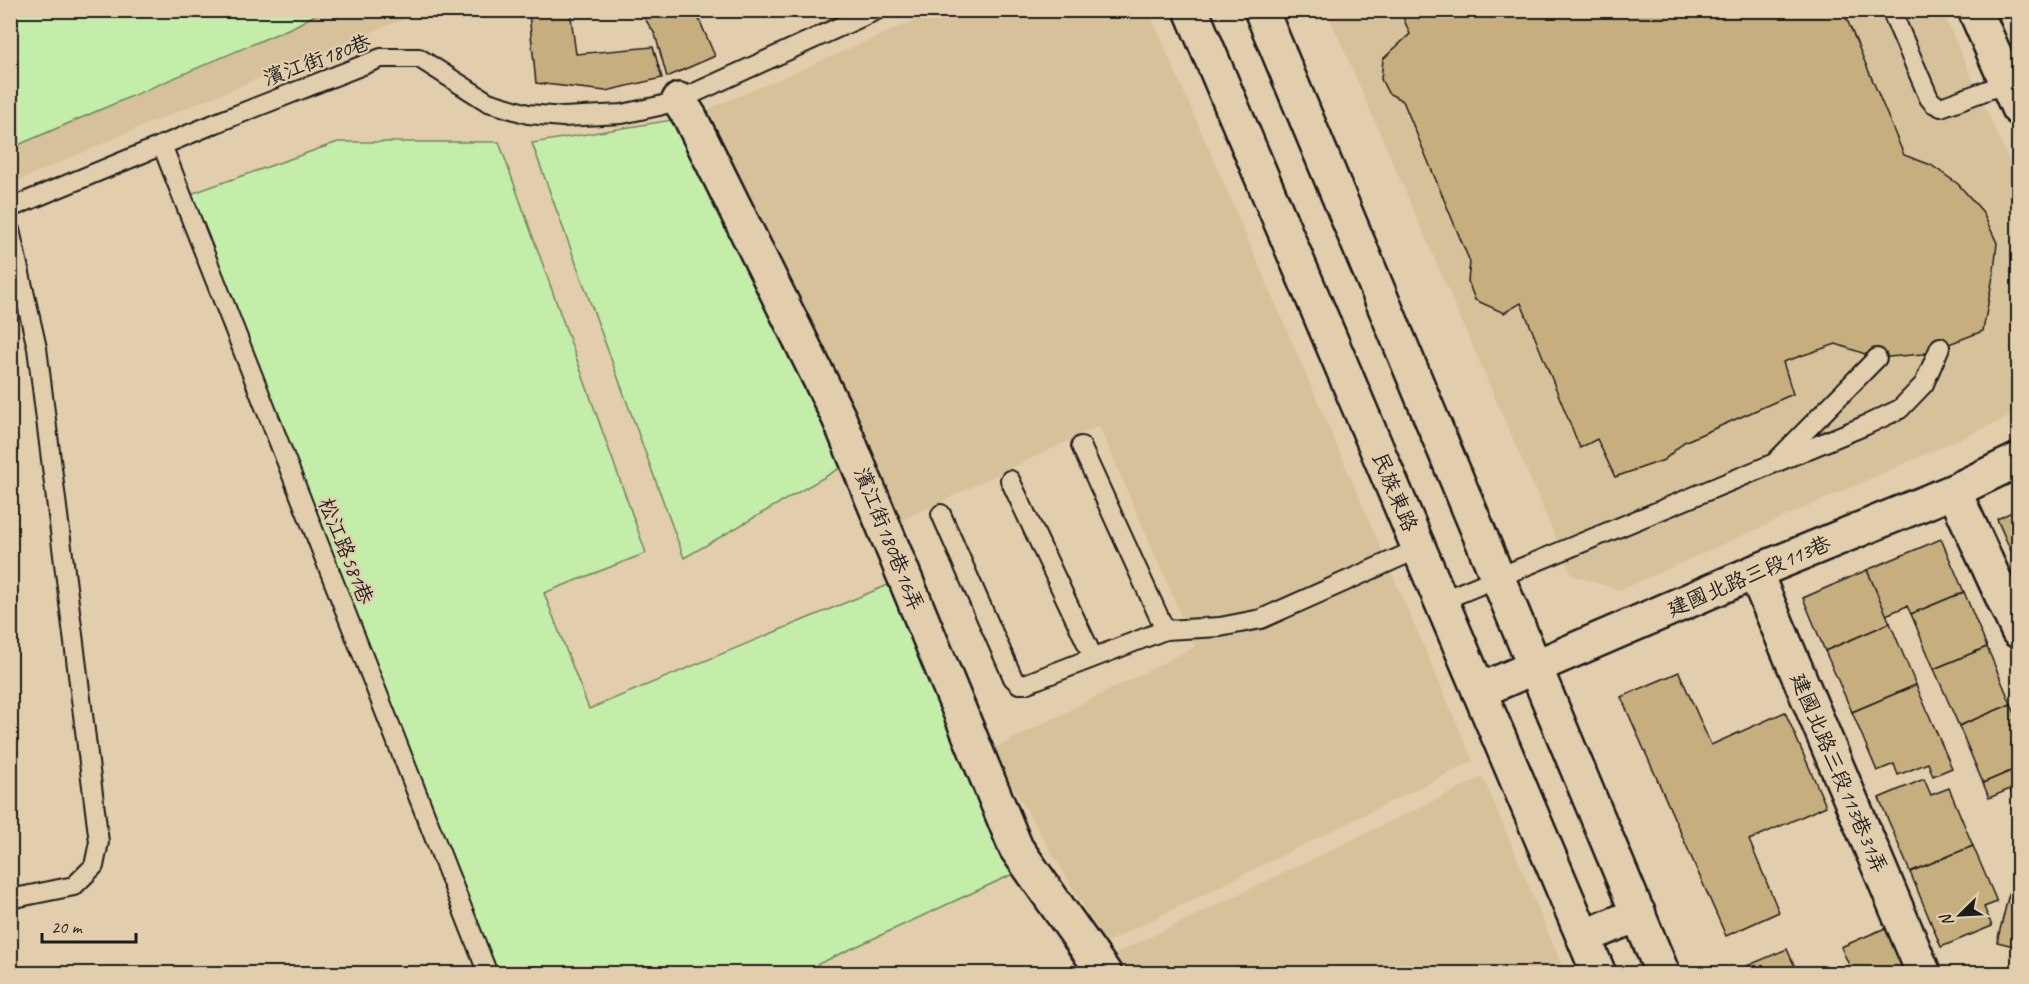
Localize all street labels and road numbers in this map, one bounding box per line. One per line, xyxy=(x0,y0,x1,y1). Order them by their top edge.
street label: 濱江街180巷 xyxy=(260,29,374,91)
street label: 民族東路 xyxy=(1367,448,1423,536)
street label: 濱江街180巷16弄 xyxy=(848,464,930,614)
street label: 松江路581巷 xyxy=(313,494,379,608)
street label: 建國北路三段113巷 xyxy=(1663,530,1835,622)
street label: 建國北路三段113巷31弄 xyxy=(1785,669,1893,877)

